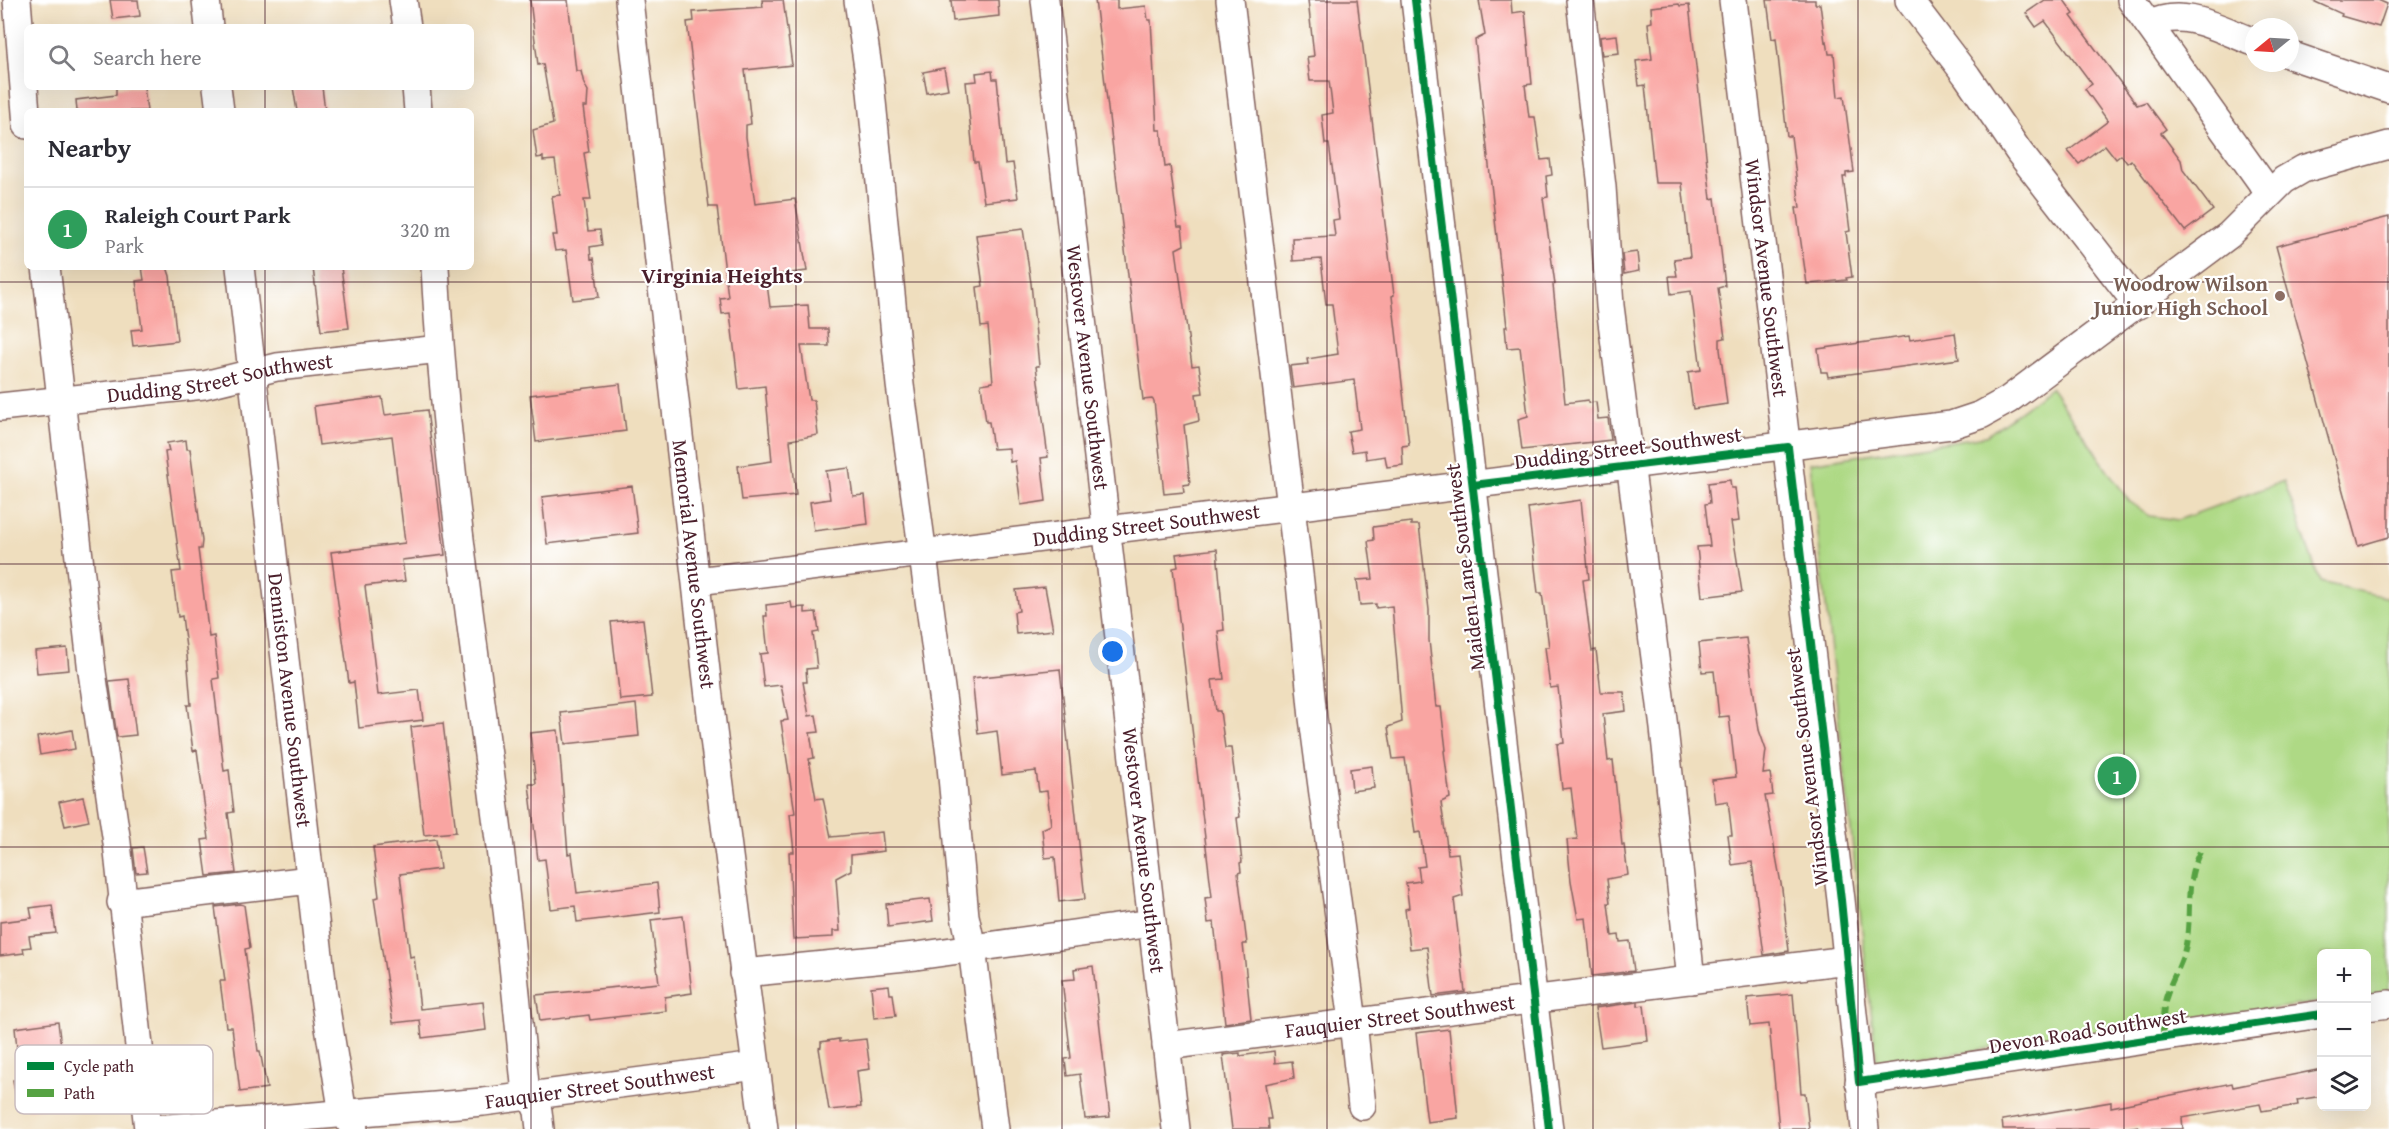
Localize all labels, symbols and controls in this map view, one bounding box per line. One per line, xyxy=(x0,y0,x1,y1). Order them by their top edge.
north arrow xyxy=(2245,18,2299,72)
search box xyxy=(24,24,474,90)
icon: search xyxy=(45,41,78,74)
text: Search here xyxy=(93,41,202,73)
text: Nearby xyxy=(48,128,131,167)
street label: Windsor Avenue Southwest xyxy=(1737,157,1797,400)
text: Raleigh Court Park xyxy=(105,199,291,231)
text: 1 xyxy=(62,215,73,244)
text: 320 m xyxy=(400,215,450,244)
text: Park xyxy=(105,231,144,260)
street label: Westover Avenue Southwest xyxy=(1059,243,1118,493)
district label: Virginia Heights xyxy=(641,259,803,291)
place label: Woodrow Wilson Junior High School xyxy=(2091,268,2269,323)
marker: Woodrow Wilson Junior High School xyxy=(2273,289,2287,303)
street label: Dudding Street Southwest xyxy=(105,345,335,410)
street label: Dudding Street Southwest xyxy=(1513,418,1744,477)
street label: Memorial Avenue Southwest xyxy=(665,438,724,691)
street label: Maiden Lane Southwest xyxy=(1436,461,1493,672)
street label: Dudding Street Southwest xyxy=(1031,495,1263,554)
street label: Denniston Avenue Southwest xyxy=(260,571,320,830)
your location xyxy=(1098,637,1127,666)
street label: Windsor Avenue Southwest xyxy=(1776,646,1837,888)
street label: Westover Avenue Southwest xyxy=(1115,726,1174,975)
pin: 1 xyxy=(2098,754,2136,798)
map controls xyxy=(2317,949,2371,1111)
button: + xyxy=(2317,949,2371,1003)
street label: Fauquier Street Southwest xyxy=(1283,986,1518,1046)
street label: Devon Road Southwest xyxy=(1987,999,2190,1061)
button: − xyxy=(2317,1003,2371,1057)
legend xyxy=(15,1045,213,1114)
text: Cycle path xyxy=(64,1054,134,1078)
street label: Fauquier Street Southwest xyxy=(483,1056,717,1117)
button: layers xyxy=(2317,1057,2371,1111)
text: Path xyxy=(64,1081,95,1105)

